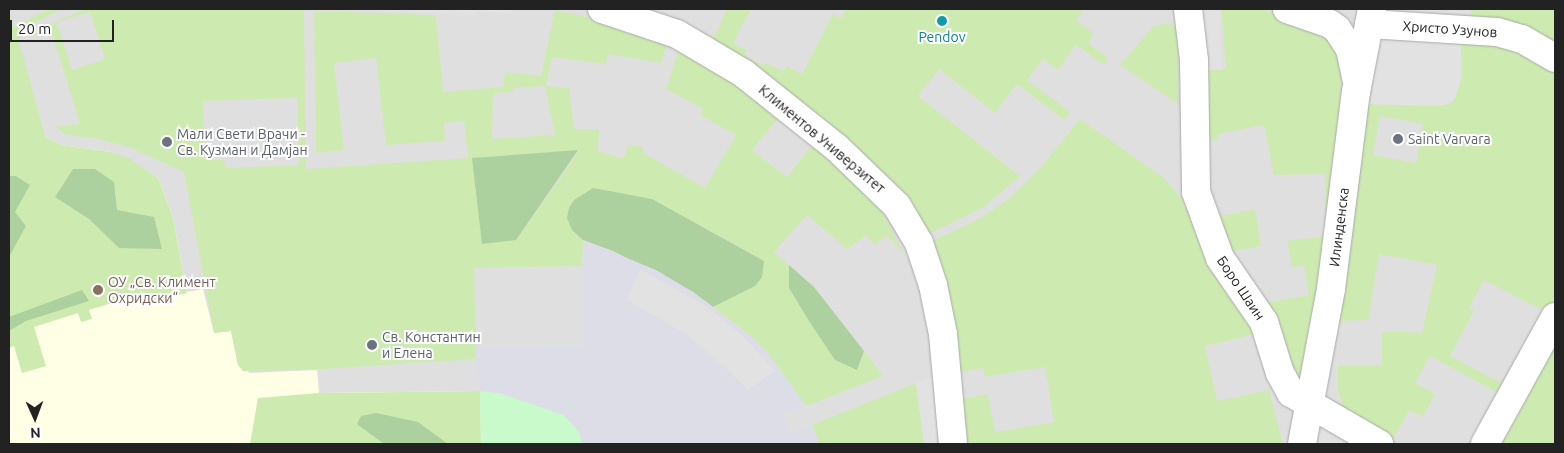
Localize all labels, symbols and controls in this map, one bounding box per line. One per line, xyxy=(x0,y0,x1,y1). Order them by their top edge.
scale bar xyxy=(12,10,116,42)
marker: Pendov xyxy=(936,15,948,27)
street label: Христо Узунов xyxy=(1402,17,1498,41)
text: 20 m xyxy=(18,20,51,37)
place label: Pendov xyxy=(919,29,965,45)
street label: Климентов Универзитет xyxy=(755,81,889,197)
place label: Мали Свети Врачи - Св. Кузман и Дамјан xyxy=(177,126,308,158)
place label: Saint Varvara xyxy=(1408,131,1491,147)
marker: Saint Varvara xyxy=(1392,133,1404,145)
marker: Мали Свети Врачи - Св. Кузман и Дамјан xyxy=(161,136,173,148)
street label: Илинденска xyxy=(1326,186,1352,268)
street label: Боро Шаин xyxy=(1213,253,1269,323)
place label: ОУ „Св. Климент Охридски“ xyxy=(108,274,216,306)
marker: ОУ „Св. Климент Охридски“ xyxy=(92,284,104,296)
place label: Св. Константин и Елена xyxy=(382,329,481,362)
marker: Св. Константин и Елена xyxy=(366,339,378,351)
north arrow xyxy=(10,393,60,443)
text: N xyxy=(30,425,41,441)

